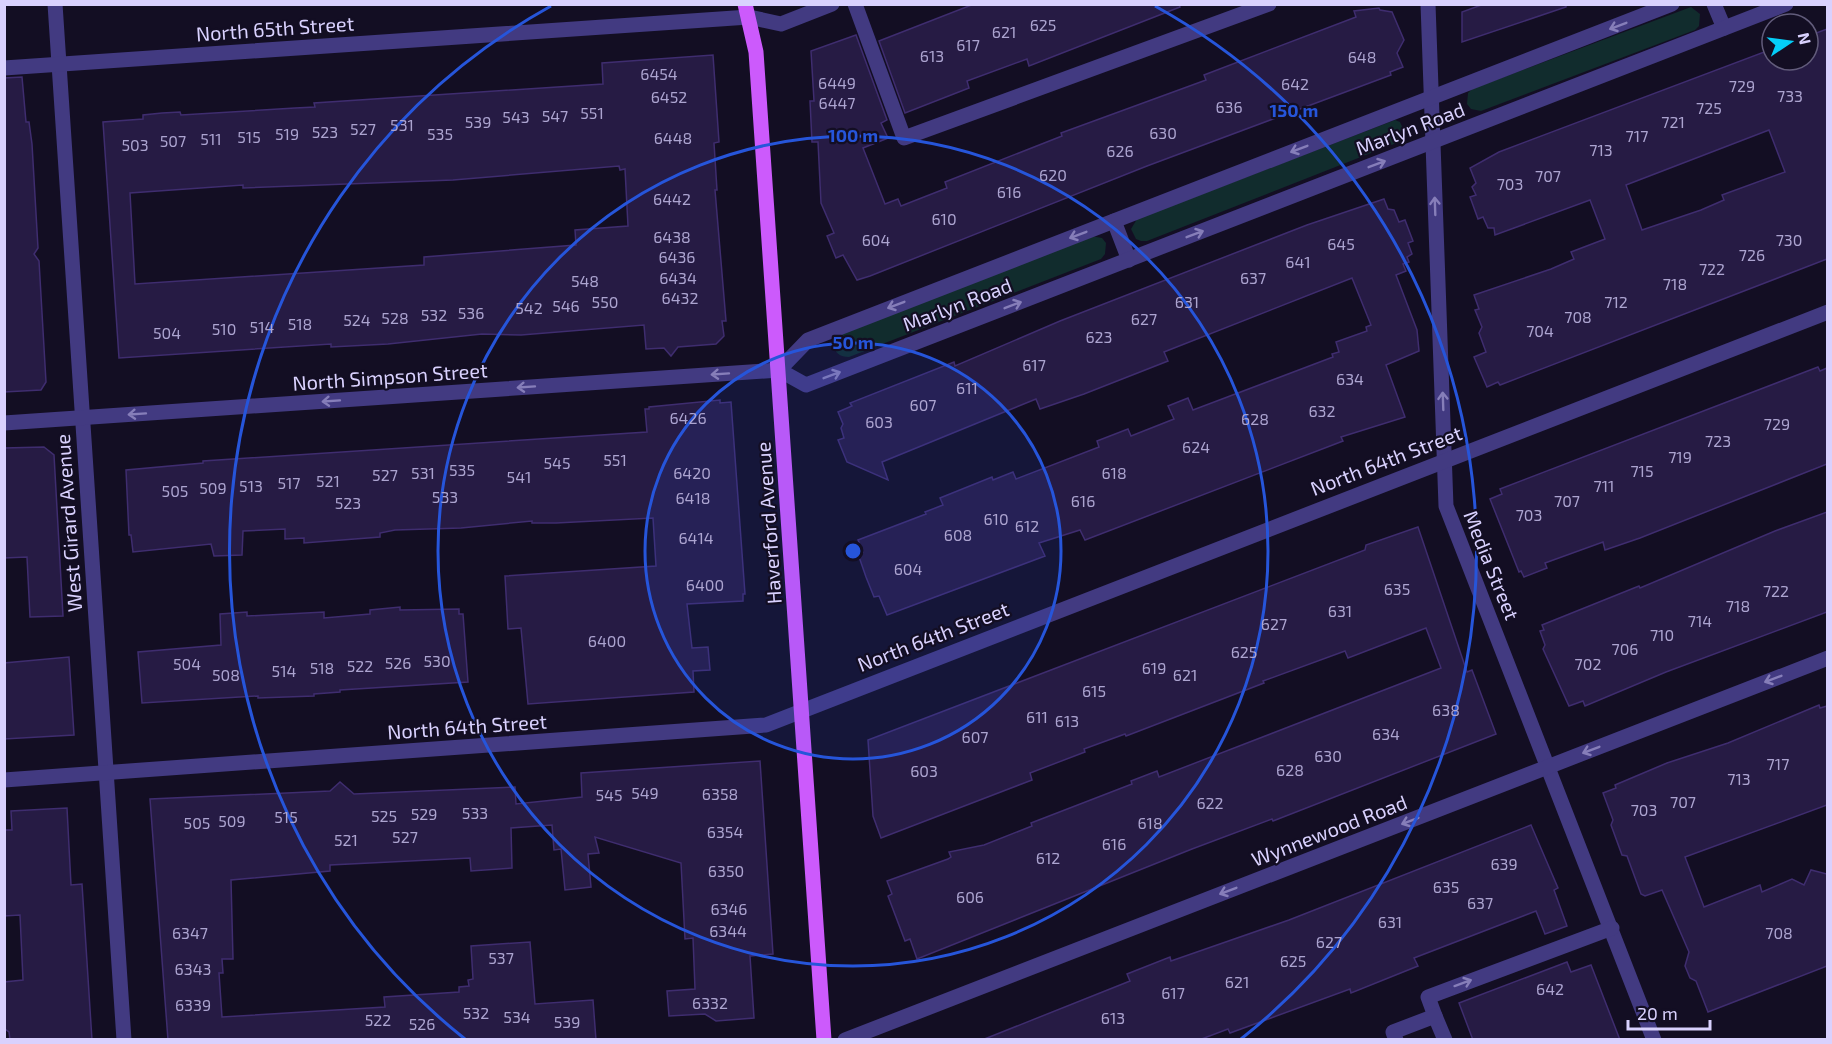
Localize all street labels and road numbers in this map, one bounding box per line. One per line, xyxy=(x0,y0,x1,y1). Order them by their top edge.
street label: North 65th Street xyxy=(195,10,355,46)
street label: Marlyn Road xyxy=(1352,96,1468,160)
street label: Marlyn Road xyxy=(899,272,1015,336)
street label: North Simpson Street xyxy=(292,357,489,395)
street label: North 64th Street xyxy=(1307,420,1465,500)
street label: West Girard Avenue xyxy=(50,433,86,613)
street label: Haverford Avenue xyxy=(750,441,786,605)
street label: Media Street xyxy=(1459,507,1525,623)
street label: North 64th Street xyxy=(854,596,1012,676)
street label: North 64th Street xyxy=(386,708,548,744)
street label: Wynnewood Road xyxy=(1248,789,1410,871)

